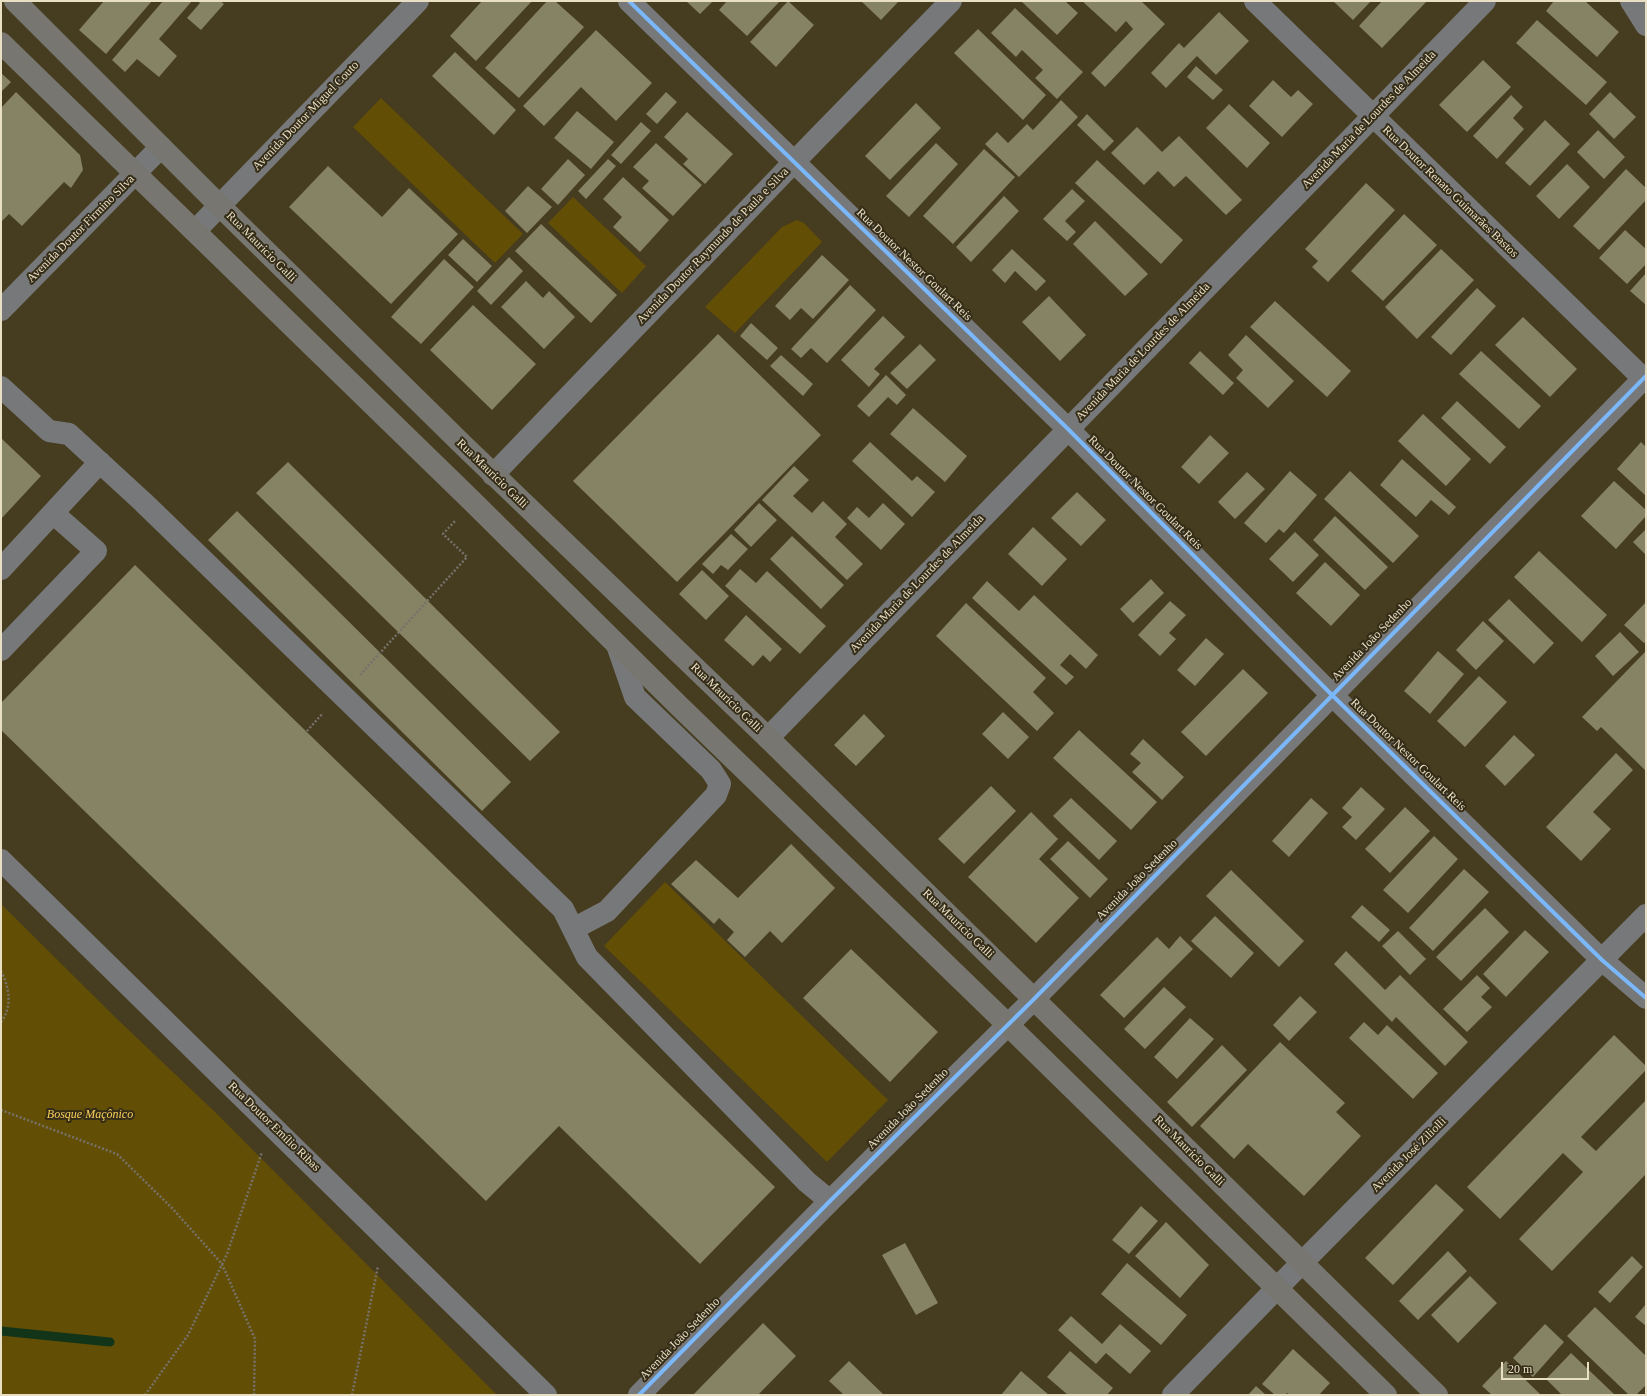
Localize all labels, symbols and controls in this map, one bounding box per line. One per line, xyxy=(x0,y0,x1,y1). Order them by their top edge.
street label: Avenida Maria de Lourdes de Almeida xyxy=(1299,48,1439,192)
street label: Avenida Doutor Miguel Couto xyxy=(250,58,362,174)
street label: Rua Doutor Renato Guimarães Bastos xyxy=(1379,123,1521,261)
street label: Avenida Doutor Raymundo de Paula e Silva xyxy=(634,165,792,327)
street label: Avenida Doutor Firmino Silva xyxy=(24,172,138,286)
street label: Rua Doutor Nestor Goulart Reis xyxy=(853,206,975,324)
street label: Rua Mauricio Galli xyxy=(223,209,299,285)
street label: Avenida Maria de Lourdes de Almeida xyxy=(1073,280,1213,424)
street label: Rua Doutor Nestor Goulart Reis xyxy=(1085,433,1205,553)
street label: Rua Mauricio Galli xyxy=(453,436,531,512)
street label: Avenida Maria de Lourdes de Almeida xyxy=(847,512,987,656)
street label: Avenida João Sedenho xyxy=(1329,596,1415,684)
street label: Rua Mauricio Galli xyxy=(687,660,765,736)
street label: Rua Doutor Nestor Goulart Reis xyxy=(1347,696,1469,814)
street label: Avenida João Sedenho xyxy=(1093,836,1181,924)
street label: Rua Mauricio Galli xyxy=(919,886,997,962)
street label: Avenida João Sedenho xyxy=(864,1065,952,1153)
street label: Rua Doutor Emílio Ribas xyxy=(225,1079,323,1175)
park label: Bosque Maçônico xyxy=(47,1108,133,1122)
street label: Rua Mauricio Galli xyxy=(1151,1113,1227,1189)
street label: Avenida José Ziliolli xyxy=(1369,1115,1449,1195)
street label: Avenida João Sedenho xyxy=(637,1295,723,1383)
scale bar xyxy=(1503,1354,1591,1380)
text: 20 m xyxy=(1508,1362,1532,1376)

